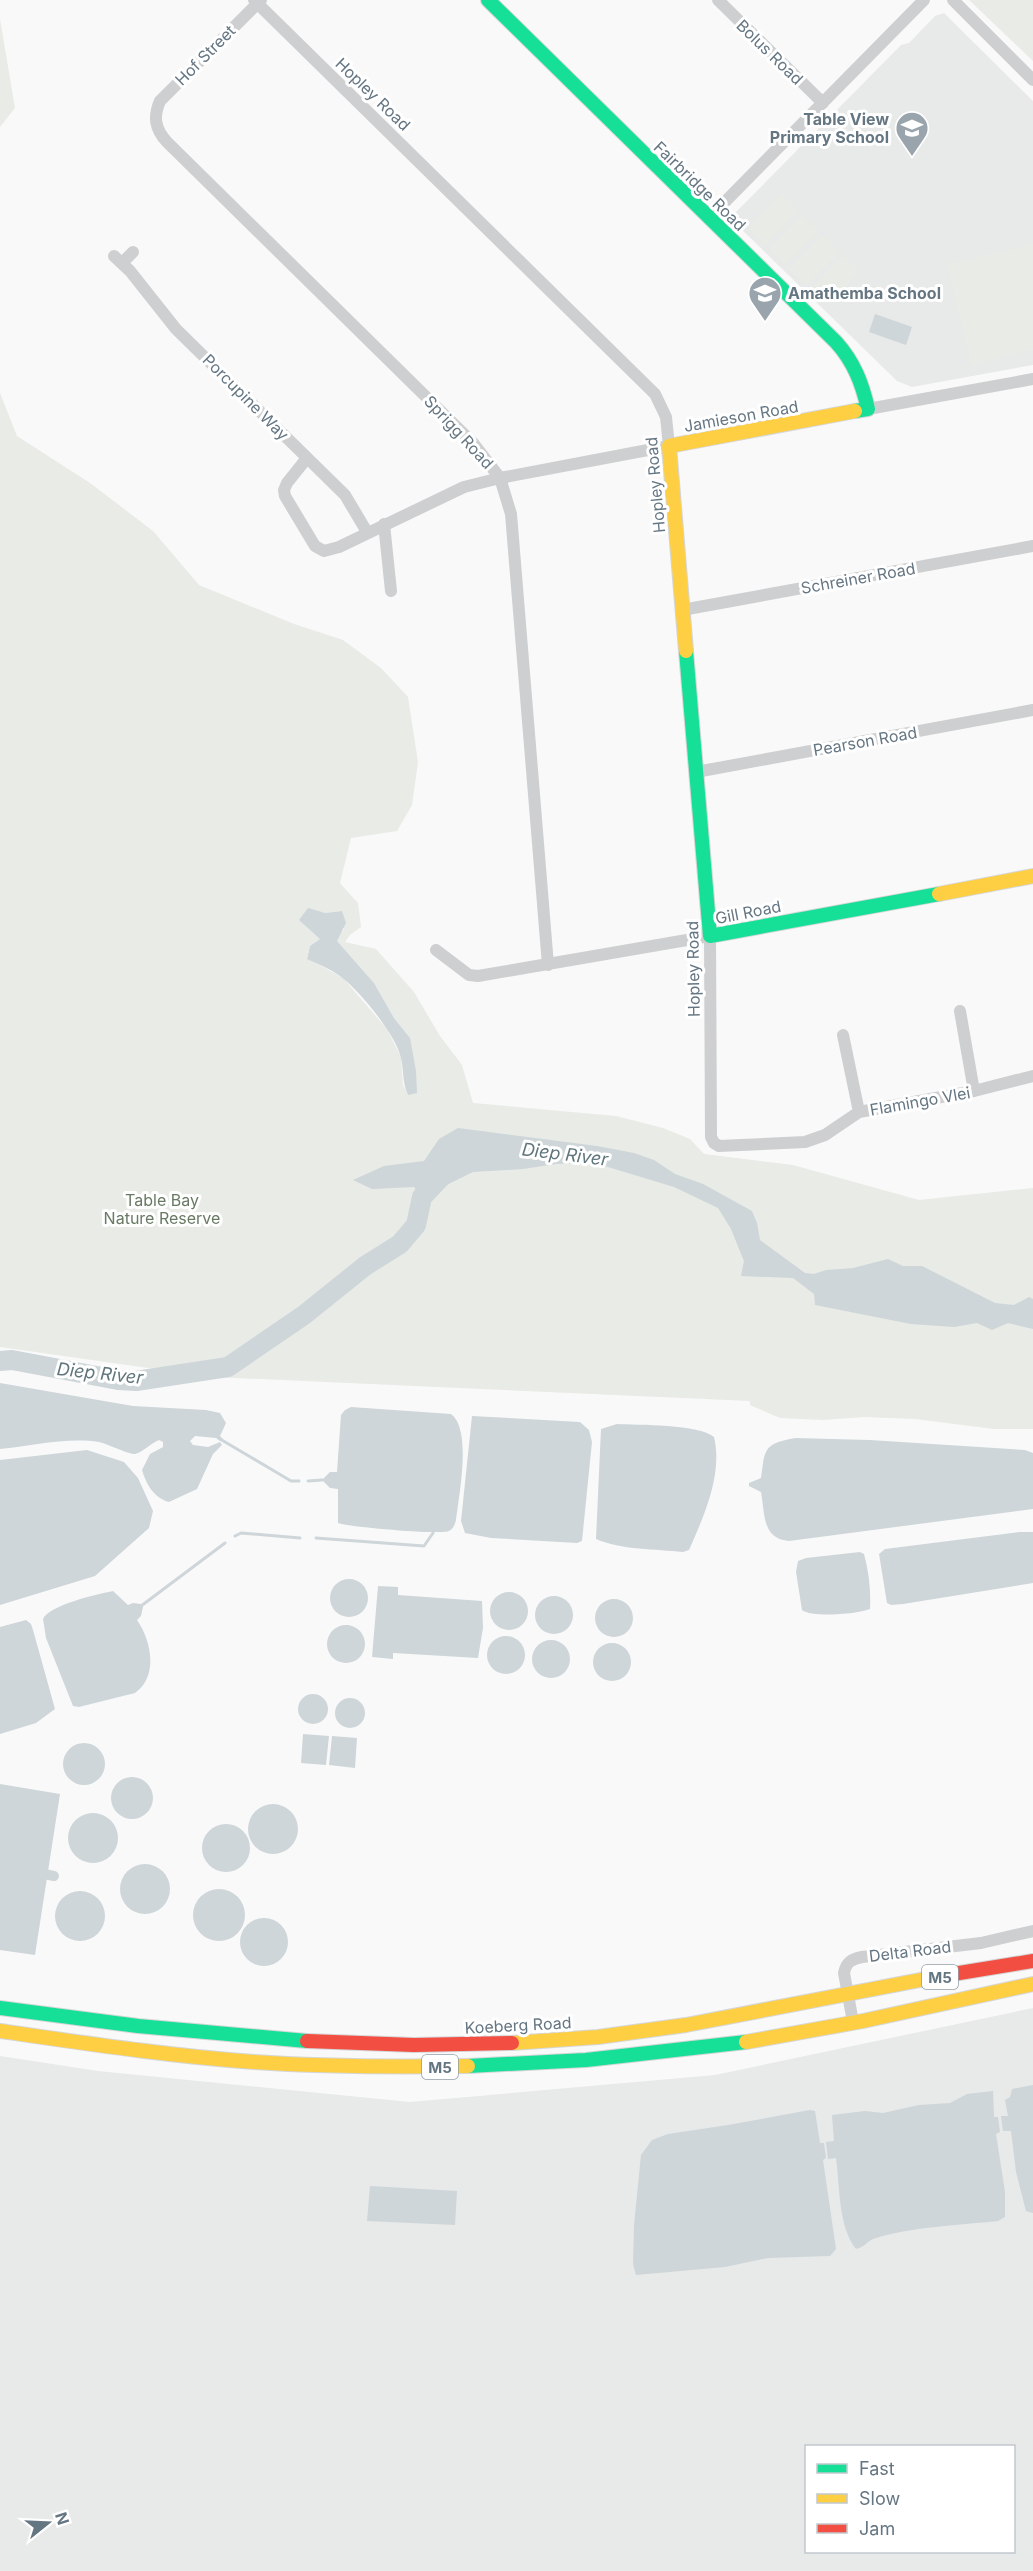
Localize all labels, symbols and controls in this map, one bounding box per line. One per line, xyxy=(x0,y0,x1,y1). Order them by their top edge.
street label: Bolus Road xyxy=(733,15,807,89)
street label: Hof Street xyxy=(171,21,239,89)
street label: Hopley Road xyxy=(331,53,415,135)
place label: Table View Primary School xyxy=(770,109,889,147)
school or university icon: Table View Primary School xyxy=(894,110,930,157)
street label: Fairbridge Road xyxy=(650,137,750,235)
school or university icon: Amathemba School xyxy=(747,275,783,322)
place label: Amathemba School xyxy=(788,283,941,303)
street label: Porcupine Way xyxy=(199,350,293,444)
street label: Sprigg Road xyxy=(420,391,498,473)
street label: Jamieson Road xyxy=(682,396,800,436)
street label: Hopley Road xyxy=(641,436,669,534)
street label: Schreiner Road xyxy=(799,558,917,598)
street label: Pearson Road xyxy=(811,722,919,760)
street label: Gill Road xyxy=(713,896,783,928)
street label: Hopley Road xyxy=(682,921,704,1017)
street label: Flamingo Vlei xyxy=(868,1082,972,1120)
water label: Diep River xyxy=(521,1138,610,1170)
park label: Table Bay Nature Reserve xyxy=(104,1190,220,1228)
water label: Diep River xyxy=(56,1358,145,1388)
street label: Delta Road xyxy=(868,1936,952,1966)
road number: M5 xyxy=(922,1965,958,1989)
street label: Koeberg Road xyxy=(464,2012,572,2038)
road number: M5 xyxy=(422,2055,458,2079)
legend xyxy=(805,2445,1015,2553)
text: Fast xyxy=(859,2458,895,2479)
text: Slow xyxy=(859,2488,900,2509)
north arrow xyxy=(18,2493,78,2553)
text: N xyxy=(51,2509,74,2527)
text: Jam xyxy=(859,2518,895,2539)

